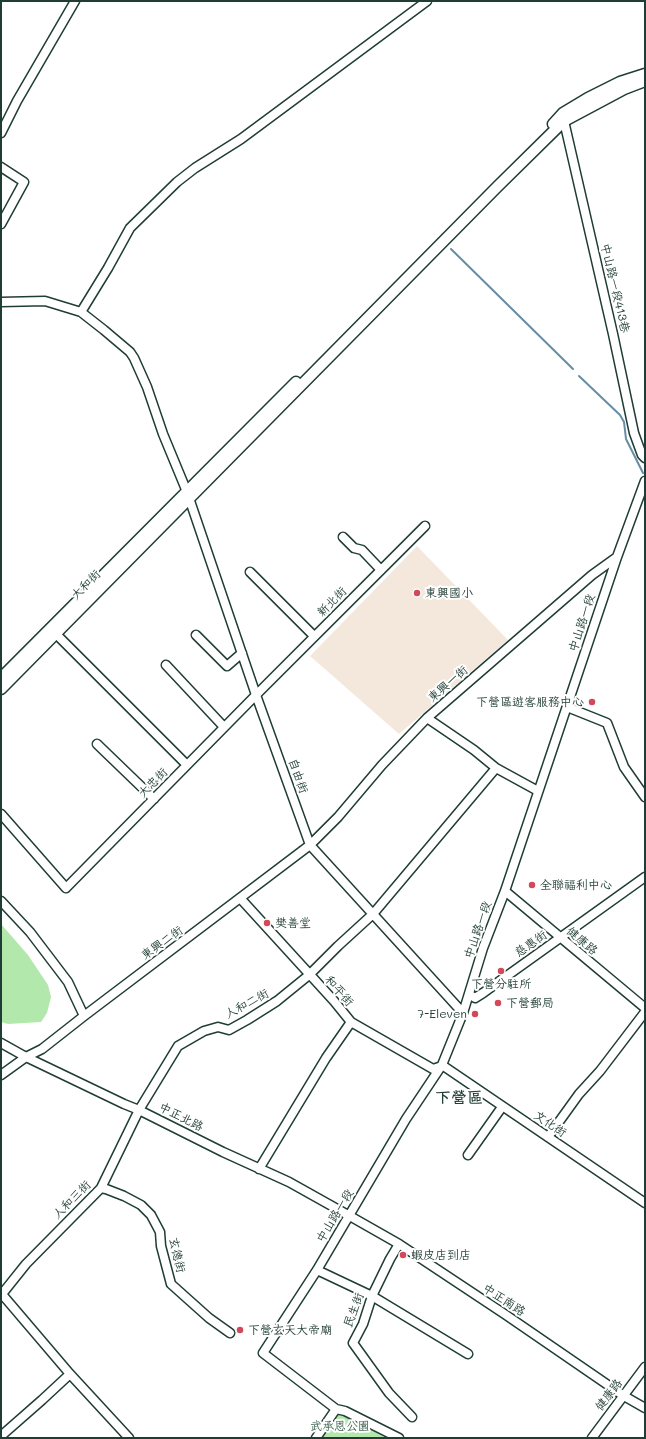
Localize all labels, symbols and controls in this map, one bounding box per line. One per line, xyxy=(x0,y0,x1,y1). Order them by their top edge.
street label: 中山路一段413巷 xyxy=(598,242,632,334)
street label: 大和街 xyxy=(68,567,104,603)
street label: 新北街 xyxy=(314,584,350,620)
place label: 東興國小 xyxy=(425,586,473,600)
marker: 東興國小 xyxy=(412,588,422,598)
street label: 中山路一段 xyxy=(566,592,598,654)
street label: 東興一街 xyxy=(425,663,471,705)
place label: 下營區遊客服務中心 xyxy=(476,695,584,709)
marker: 下營區遊客服務中心 xyxy=(587,697,597,707)
street label: 自由街 xyxy=(285,757,311,795)
street label: 大忠街 xyxy=(135,765,171,801)
place label: 全聯福利中心 xyxy=(540,878,612,892)
marker: 全聯福利中心 xyxy=(527,880,537,890)
street label: 中山路一段 xyxy=(461,899,495,961)
place label: 樊善堂 xyxy=(275,916,311,930)
marker: 樊善堂 xyxy=(262,918,272,928)
street label: 東興二街 xyxy=(138,923,186,963)
street label: 健康路 xyxy=(564,924,600,958)
street label: 慈惠街 xyxy=(512,928,550,960)
marker: 下營分駐所 xyxy=(496,966,506,976)
street label: 和平街 xyxy=(322,973,356,1009)
place label: 下營分駐所 xyxy=(471,977,531,991)
street label: 人和二街 xyxy=(223,986,271,1022)
place label: 下營郵局 xyxy=(506,996,554,1010)
marker: 下營郵局 xyxy=(493,998,503,1008)
place label: 7-Eleven xyxy=(418,1007,467,1021)
marker: 7-Eleven xyxy=(470,1009,480,1019)
district label: 下營區 xyxy=(435,1088,483,1108)
street label: 中正北路 xyxy=(156,1100,206,1134)
street label: 文化街 xyxy=(531,1108,569,1140)
street label: 人和三街 xyxy=(50,1178,94,1222)
street label: 中山路一段 xyxy=(313,1187,357,1245)
street label: 玄德街 xyxy=(166,1236,188,1274)
place label: 蝦皮店到店 xyxy=(411,1248,471,1262)
marker: 蝦皮店到店 xyxy=(398,1250,408,1260)
street label: 中正南路 xyxy=(480,1281,528,1319)
street label: 民生街 xyxy=(341,1291,367,1329)
place label: 下營玄天大帝廟 xyxy=(248,1323,332,1337)
marker: 下營玄天大帝廟 xyxy=(235,1325,245,1335)
street label: 健康路 xyxy=(592,1376,626,1414)
park label: 武承恩公園 xyxy=(310,1419,370,1433)

